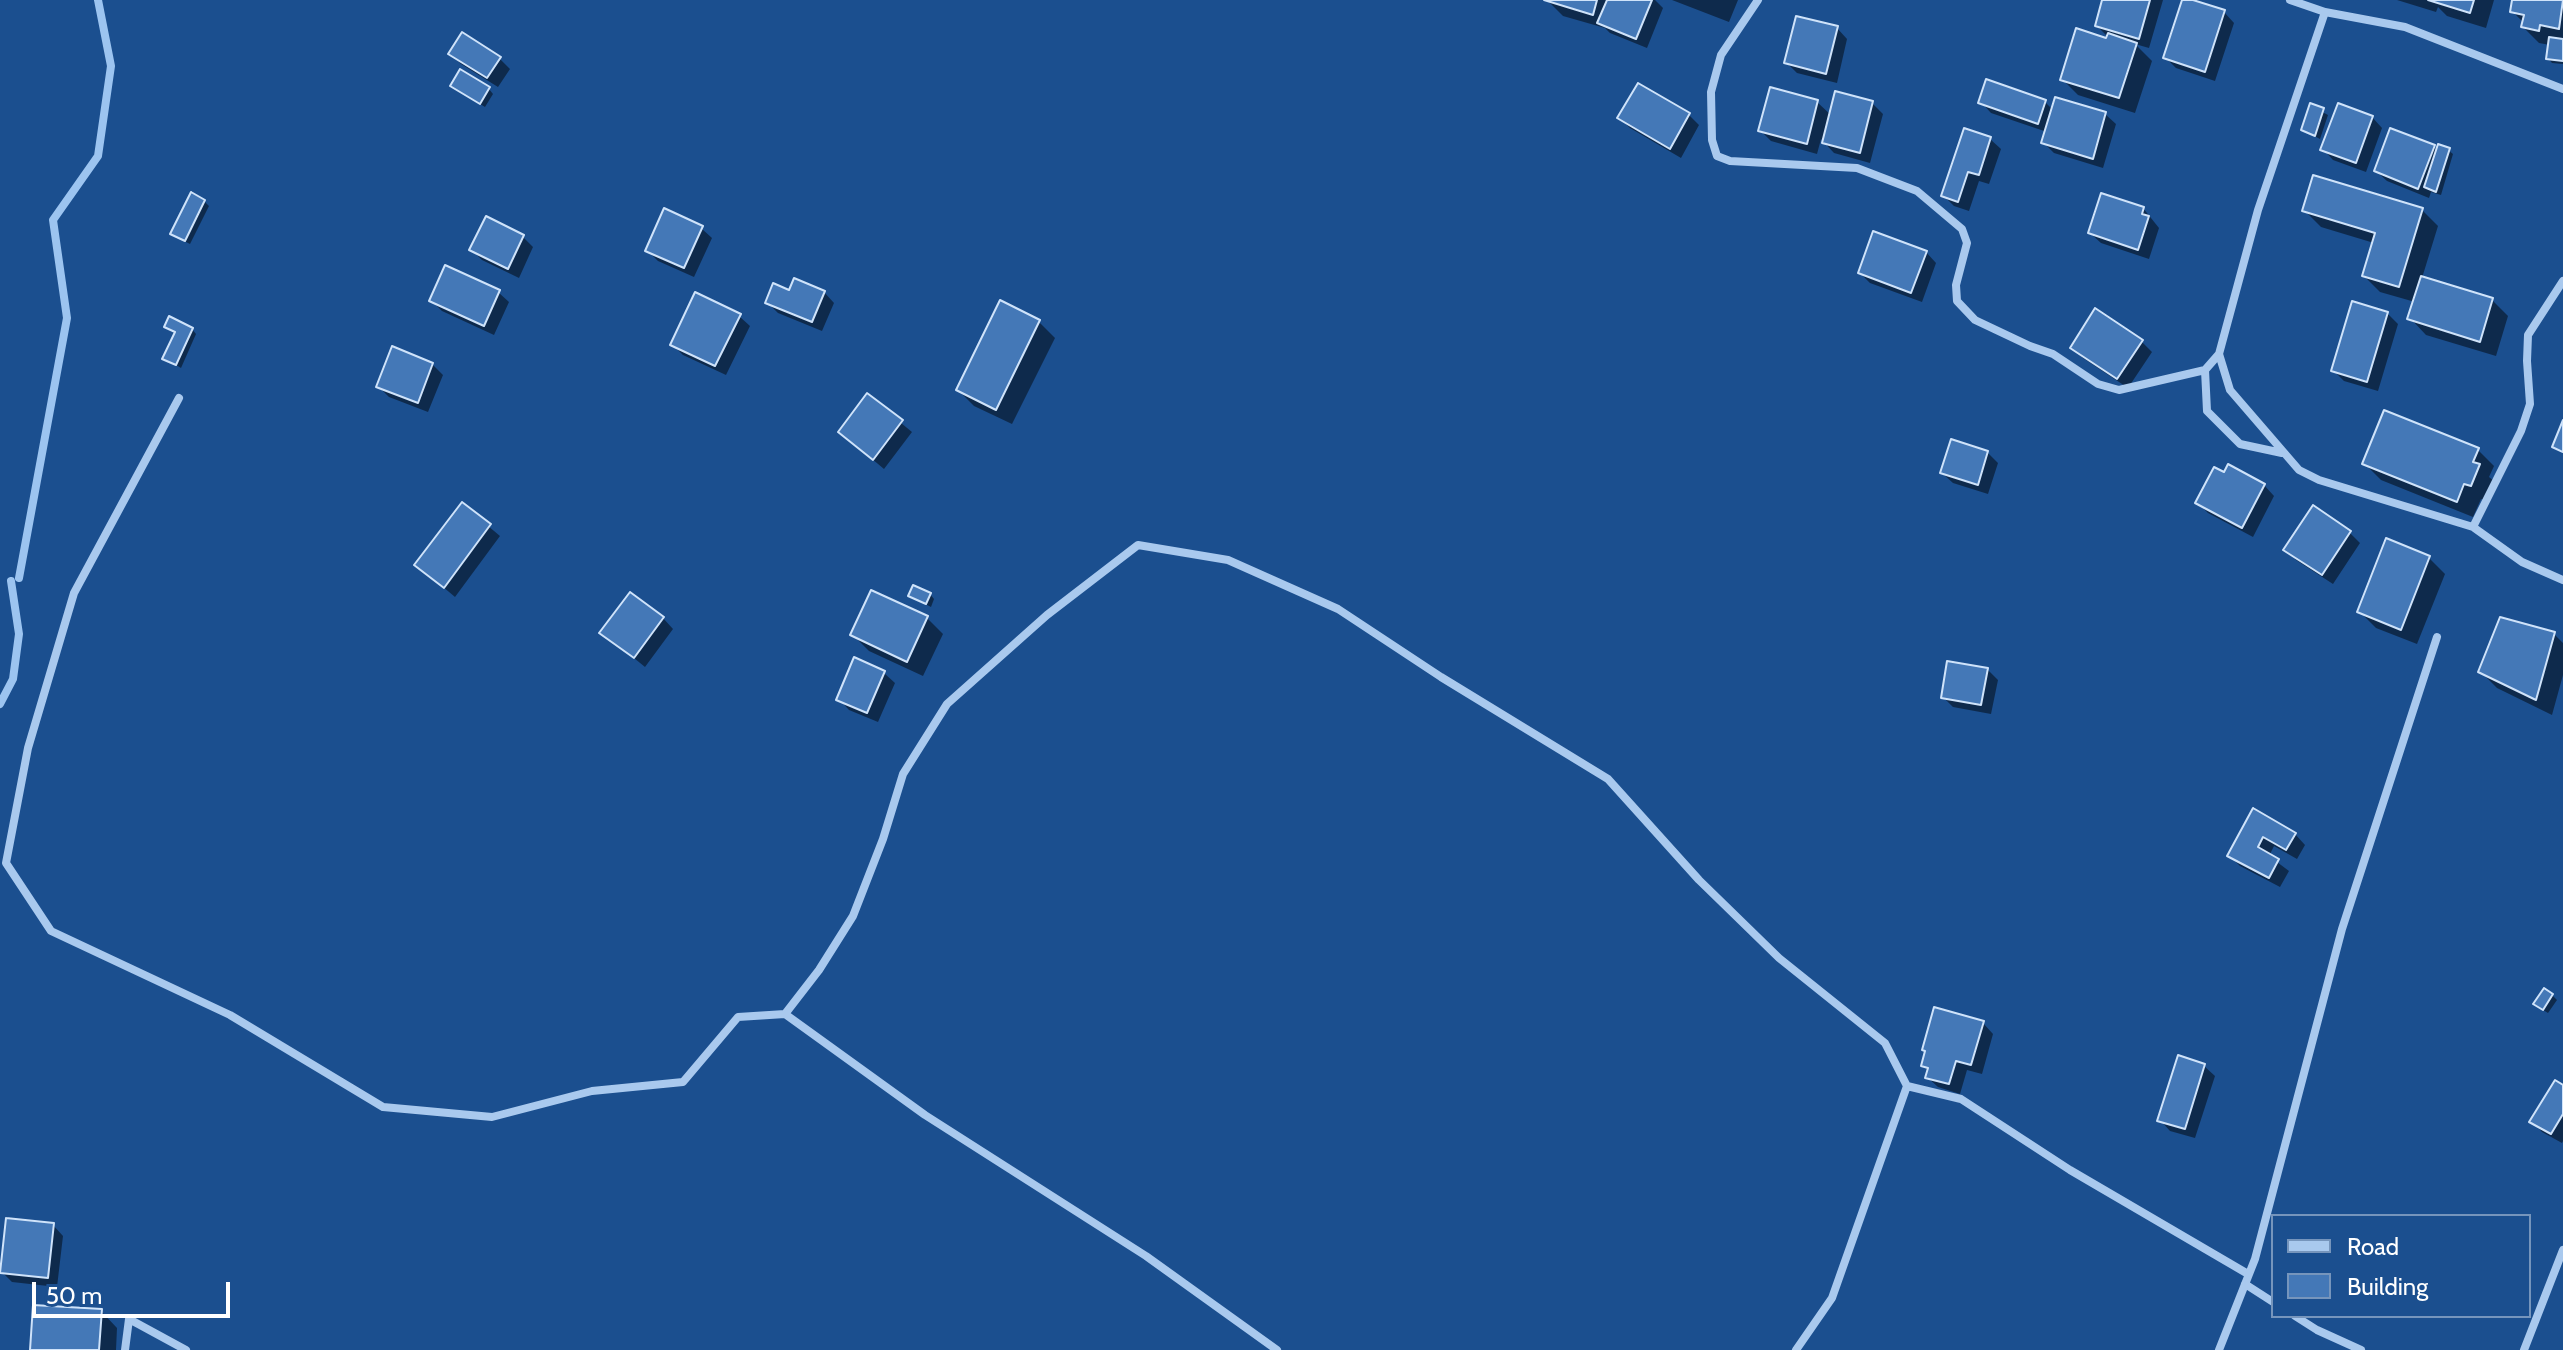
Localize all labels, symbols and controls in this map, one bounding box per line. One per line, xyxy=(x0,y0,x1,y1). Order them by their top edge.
legend xyxy=(2271,1214,2531,1318)
text: Road xyxy=(2347,1232,2399,1261)
scale bar xyxy=(36,1266,234,1316)
text: Building xyxy=(2347,1272,2428,1301)
text: 50 m xyxy=(46,1281,102,1310)

